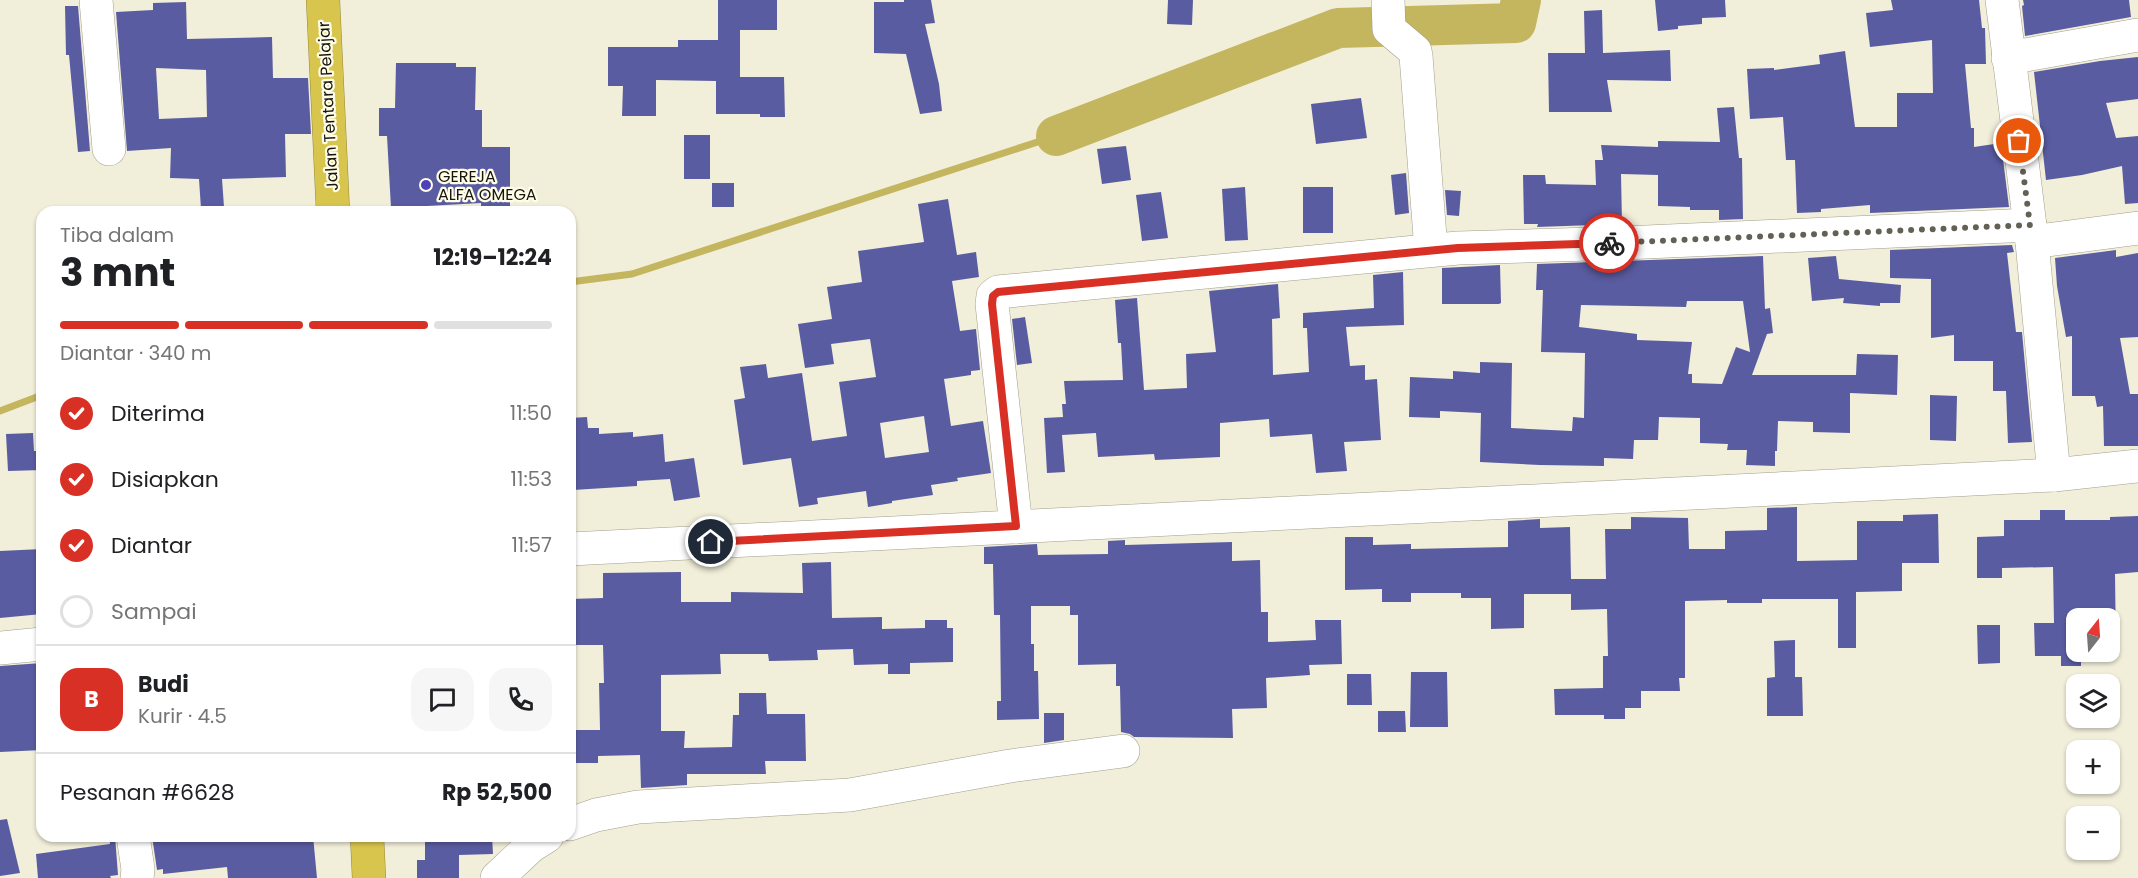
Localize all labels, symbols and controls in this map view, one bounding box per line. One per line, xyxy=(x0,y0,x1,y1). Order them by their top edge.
street label: Jalan Tentara Pelajar xyxy=(312,21,344,191)
pin xyxy=(1993,115,2044,166)
icon: bag xyxy=(2002,124,2035,157)
place label: GEREJA ALFA OMEGA xyxy=(438,165,537,206)
marker: GEREJA ALFA OMEGA xyxy=(419,178,433,192)
courier xyxy=(1579,213,1639,273)
text: Tiba dalam xyxy=(60,221,174,249)
icon: bike xyxy=(1593,227,1626,260)
text: 12:19–12:24 xyxy=(433,242,552,273)
text: 3 mnt xyxy=(60,245,175,300)
text: Diantar · 340 m xyxy=(60,339,211,367)
icon: check xyxy=(60,397,93,430)
text: Diterima xyxy=(111,398,205,429)
text: 11:50 xyxy=(510,399,552,427)
icon: check xyxy=(60,463,93,496)
text: Disiapkan xyxy=(111,464,219,495)
text: 11:53 xyxy=(511,465,552,493)
pin xyxy=(685,516,736,567)
icon: home xyxy=(694,525,727,558)
icon: check xyxy=(60,529,93,562)
text: Diantar xyxy=(111,530,192,561)
text: 11:57 xyxy=(511,531,552,559)
text: Sampai xyxy=(111,596,197,627)
north arrow xyxy=(2066,608,2120,662)
map controls xyxy=(2066,608,2120,860)
button: chat xyxy=(411,668,474,731)
button: phone xyxy=(489,668,552,731)
text: Budi xyxy=(138,669,189,700)
button: layers xyxy=(2066,674,2120,728)
text: B xyxy=(84,684,99,715)
text: Kurir · 4.5 xyxy=(138,702,227,730)
button: + xyxy=(2066,740,2120,794)
text: Pesanan #6628 xyxy=(60,777,235,808)
text: Rp 52,500 xyxy=(442,777,552,808)
button: − xyxy=(2066,806,2120,860)

